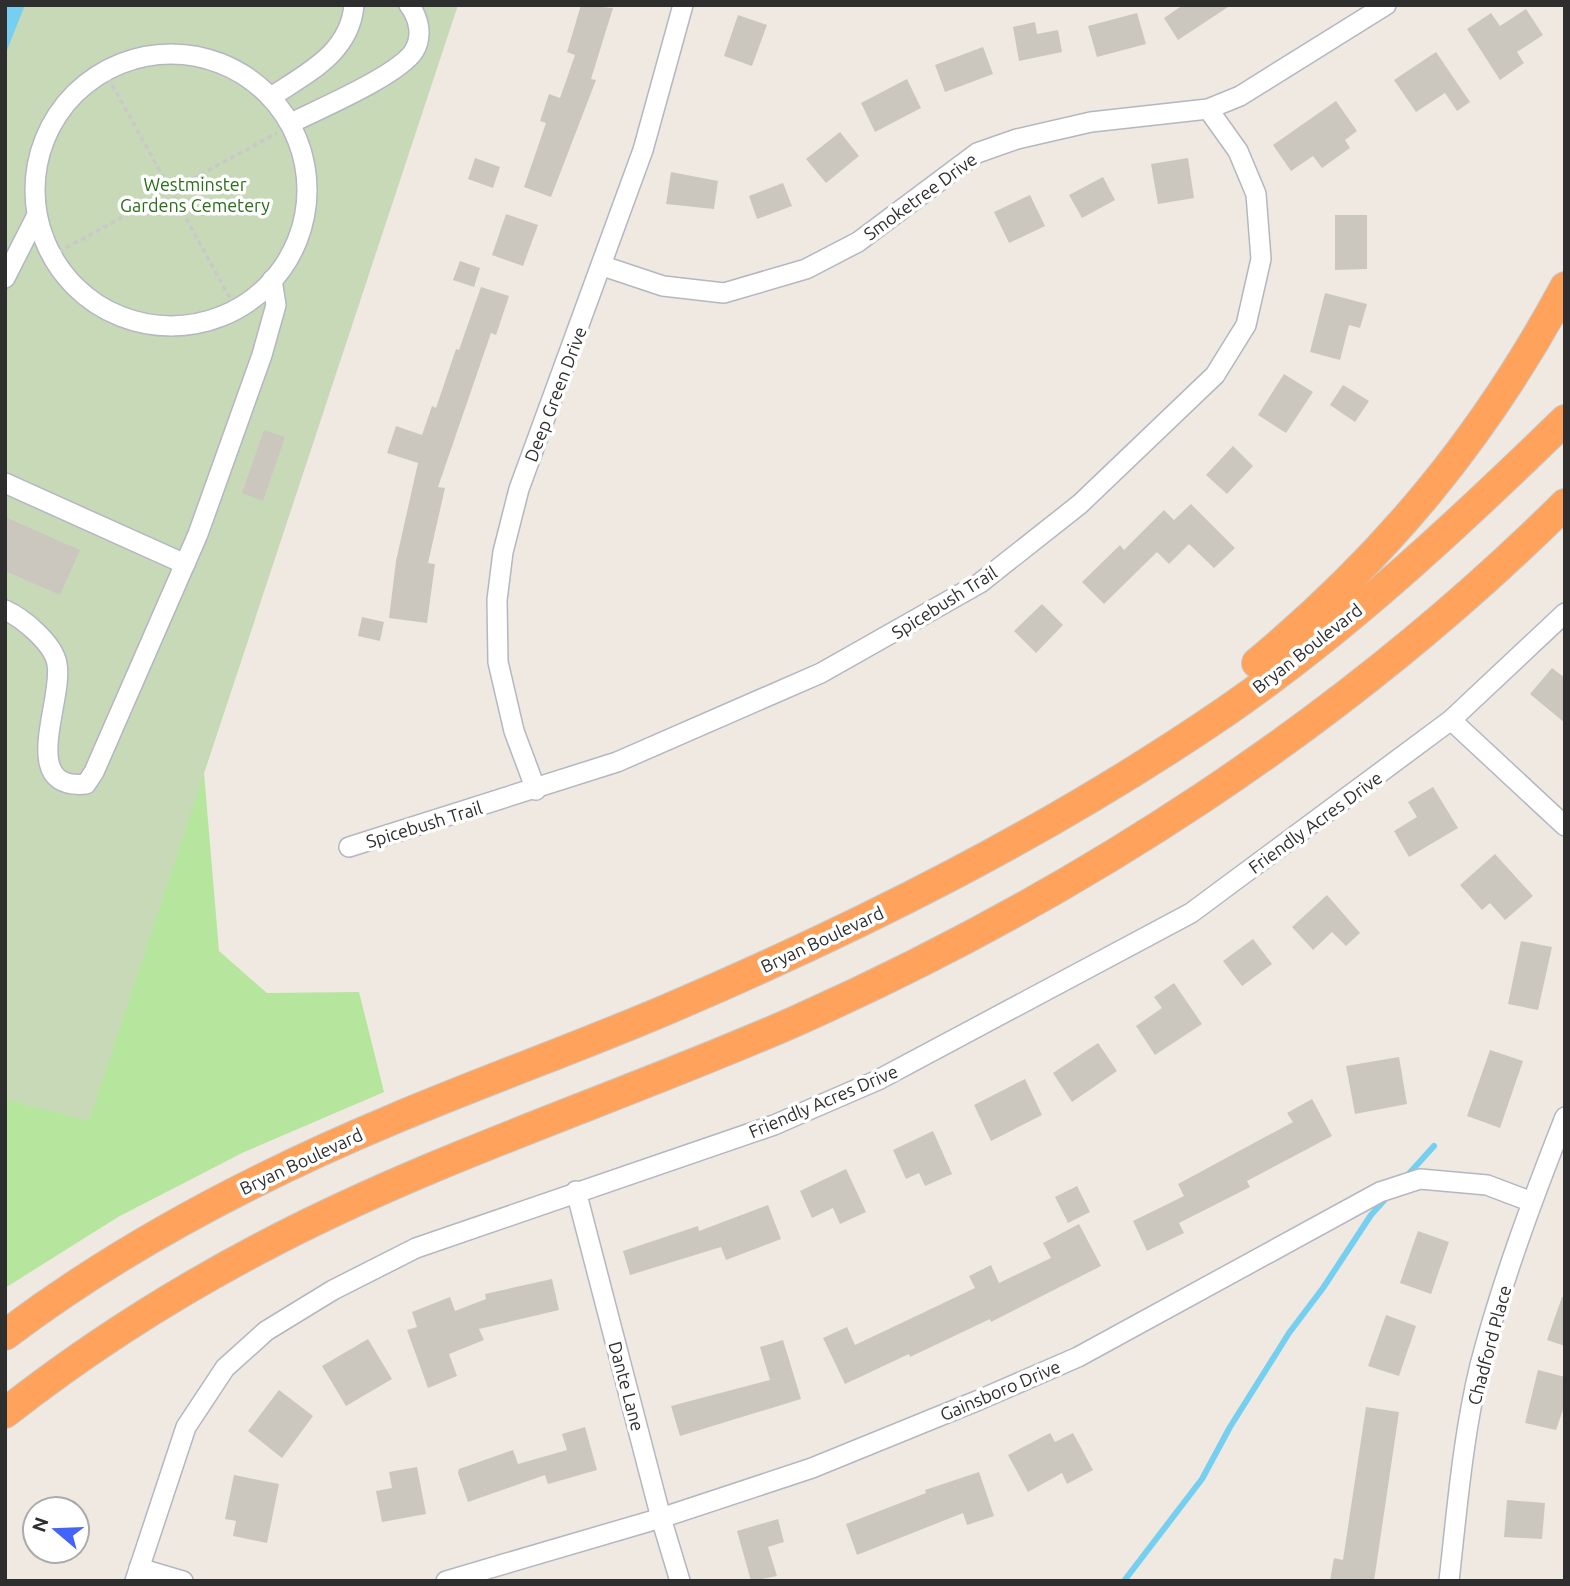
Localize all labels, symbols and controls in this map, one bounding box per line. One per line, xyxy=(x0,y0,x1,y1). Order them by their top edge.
street label: Smoketree Drive xyxy=(860,148,980,244)
park label: Westminster Gardens Cemetery xyxy=(120,174,270,215)
street label: Deep Green Drive xyxy=(520,324,590,464)
street label: Spicebush Trail xyxy=(888,562,1000,642)
street label: Bryan Boulevard xyxy=(1248,599,1366,697)
street label: Friendly Acres Drive xyxy=(1244,767,1386,877)
street label: Spicebush Trail xyxy=(364,797,485,851)
street label: Bryan Boulevard xyxy=(757,902,887,976)
street label: Friendly Acres Drive xyxy=(746,1061,900,1141)
street label: Bryan Boulevard xyxy=(236,1124,366,1198)
street label: Chadford Place xyxy=(1463,1283,1515,1407)
street label: Dante Lane xyxy=(605,1339,649,1433)
street label: Gainsboro Drive xyxy=(937,1356,1063,1424)
north arrow xyxy=(21,1495,91,1565)
text: N xyxy=(27,1514,53,1535)

